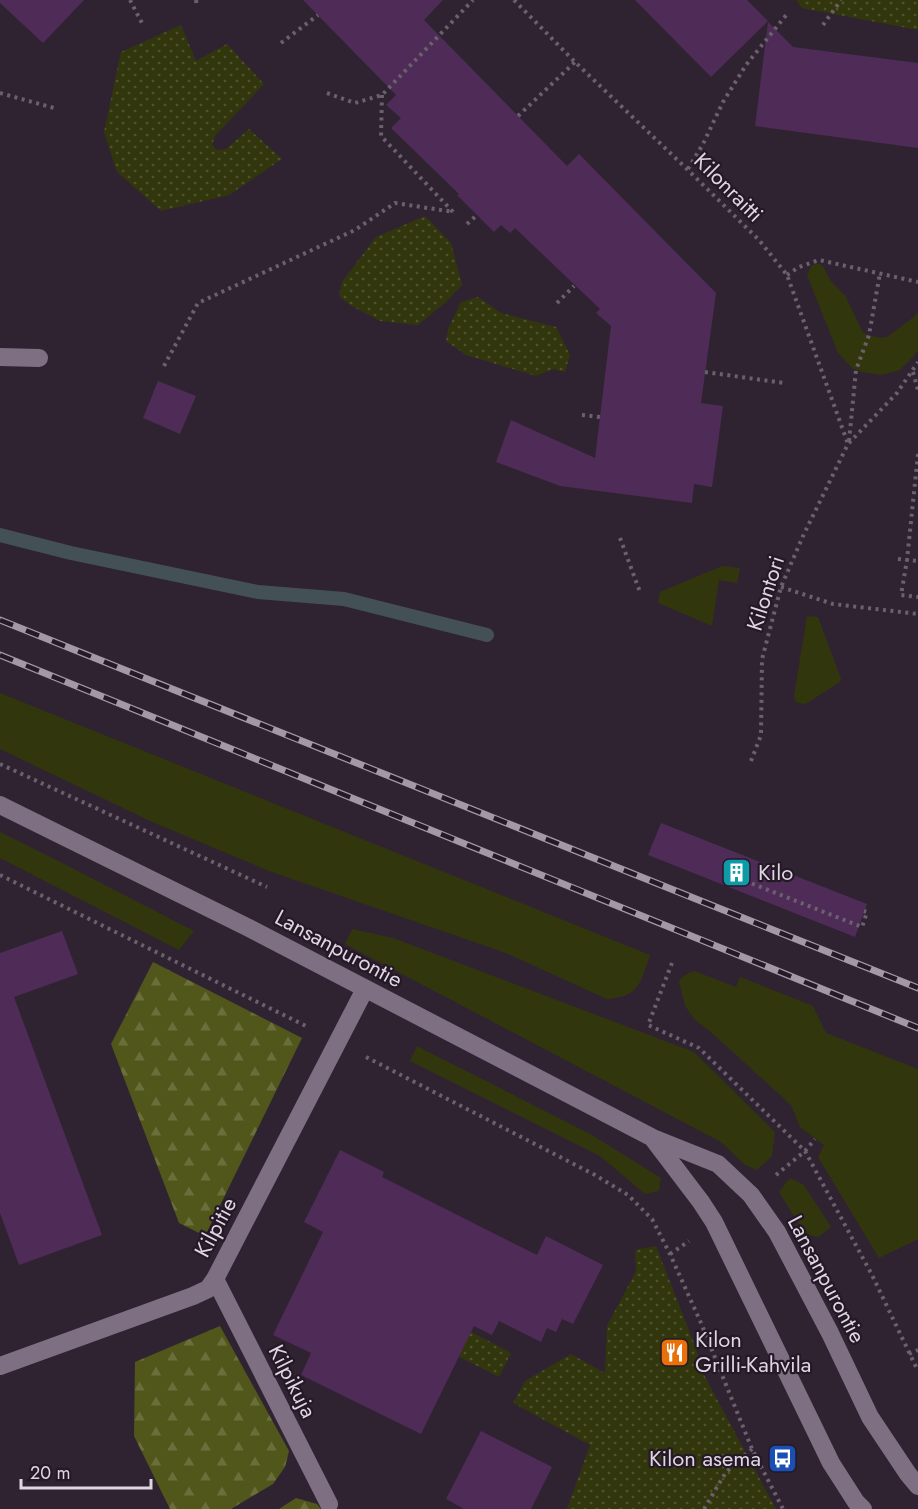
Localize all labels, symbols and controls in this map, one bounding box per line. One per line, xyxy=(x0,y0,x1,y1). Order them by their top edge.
street label: Kilonraitti xyxy=(687,145,771,229)
street label: Kilontori xyxy=(738,551,792,635)
building icon: Kilo xyxy=(721,856,753,888)
place label: Kilo xyxy=(758,856,793,888)
street label: Lansanpurontie xyxy=(270,901,408,995)
street label: Kilpitie xyxy=(186,1191,244,1263)
street label: Lansanpurontie xyxy=(780,1210,874,1348)
place label: Kilon Grilli-Kahvila xyxy=(695,1323,811,1380)
restaurant icon: Kilon Grilli-Kahvila xyxy=(658,1336,690,1368)
street label: Kilpikuja xyxy=(261,1339,325,1423)
place label: Kilon asema xyxy=(649,1442,761,1474)
bus stop icon: Kilon asema xyxy=(766,1442,798,1474)
scale bar xyxy=(21,1452,152,1490)
text: 20 m xyxy=(30,1460,70,1486)

